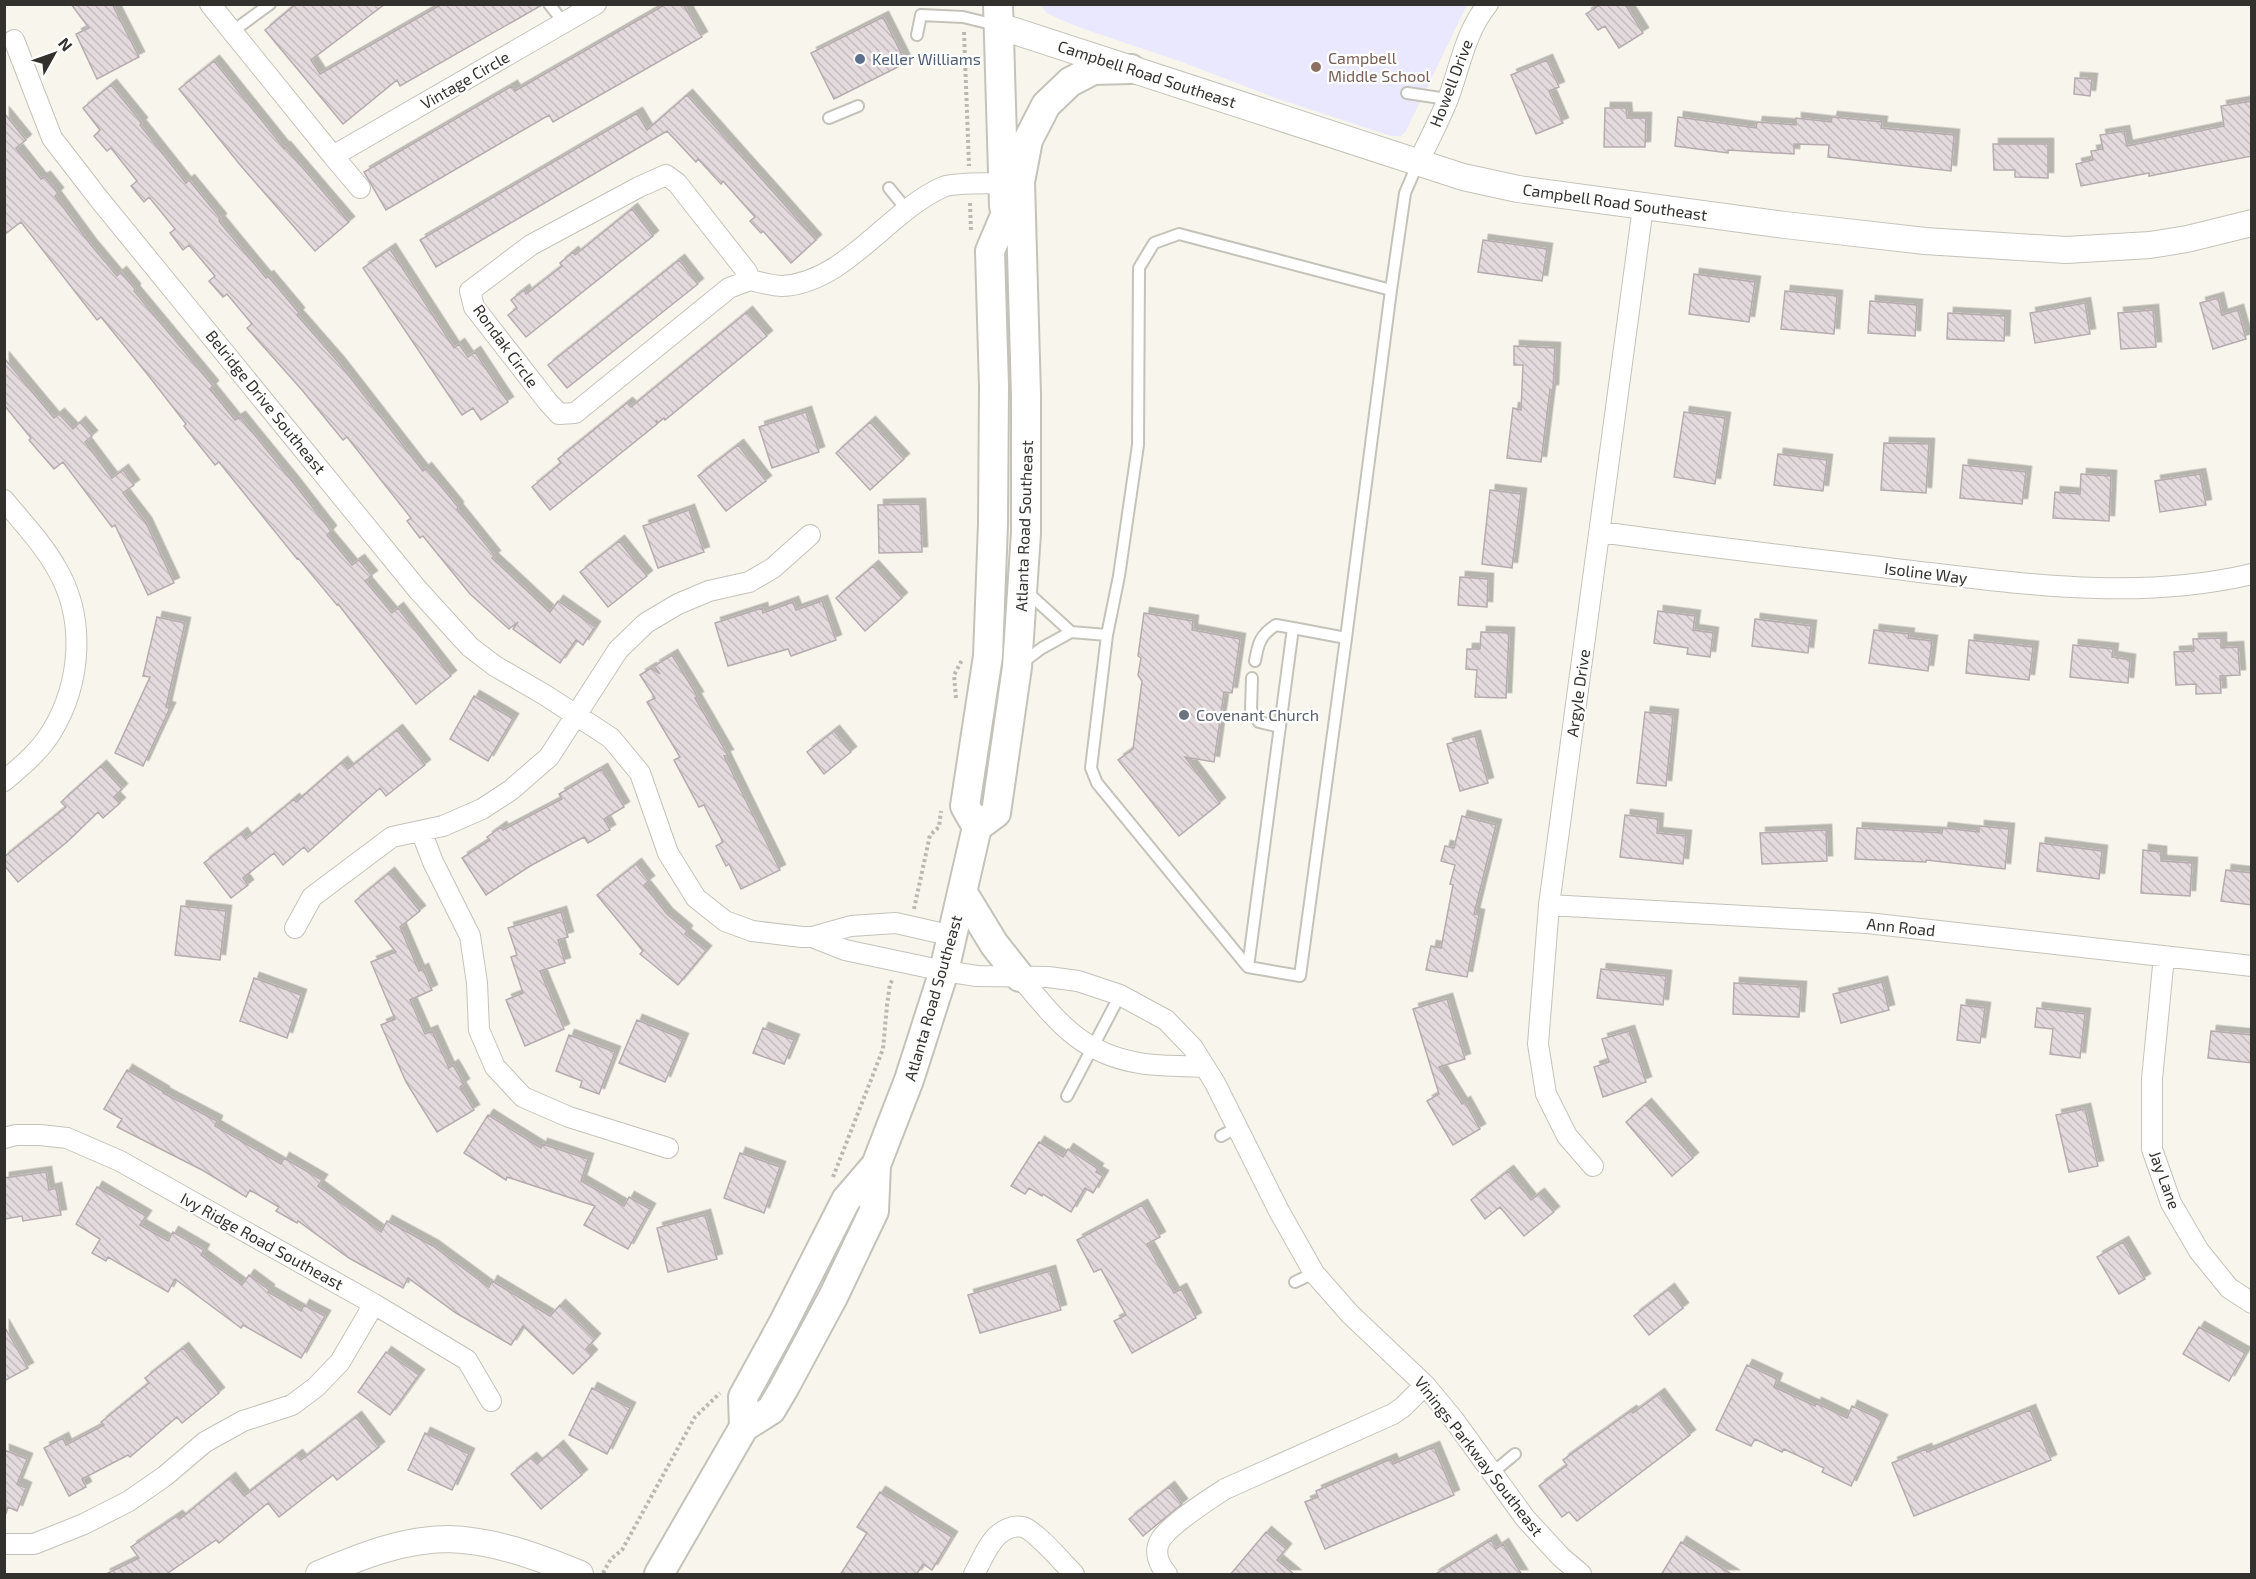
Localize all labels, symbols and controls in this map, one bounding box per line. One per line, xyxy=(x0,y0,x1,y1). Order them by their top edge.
north arrow xyxy=(24,24,84,84)
text: N xyxy=(55,34,77,55)
street label: Campbell Road Southeast xyxy=(1056,36,1239,111)
street label: Howell Drive xyxy=(1425,36,1476,129)
street label: Vintage Circle xyxy=(417,46,513,113)
place label: Campbell Middle School xyxy=(1328,48,1431,85)
place label: Keller Williams xyxy=(872,49,981,68)
marker: Keller Williams xyxy=(853,52,867,66)
marker: Campbell Middle School xyxy=(1309,60,1323,74)
street label: Campbell Road Southeast xyxy=(1522,179,1709,224)
street label: Rondak Circle xyxy=(470,300,543,391)
street label: Belridge Drive Southeast xyxy=(202,326,330,477)
street label: Atlanta Road Southeast xyxy=(1011,440,1036,612)
street label: Isoline Way xyxy=(1883,558,1969,587)
street label: Argyle Drive xyxy=(1562,648,1593,738)
place label: Covenant Church xyxy=(1196,705,1319,724)
marker: Covenant Church xyxy=(1177,708,1191,722)
street label: Atlanta Road Southeast xyxy=(900,913,965,1083)
street label: Ann Road xyxy=(1866,913,1936,940)
street label: Jay Lane xyxy=(2146,1148,2185,1212)
street label: Ivy Ridge Road Southeast xyxy=(178,1188,347,1293)
street label: Vinings Parkway Southeast xyxy=(1411,1372,1548,1539)

